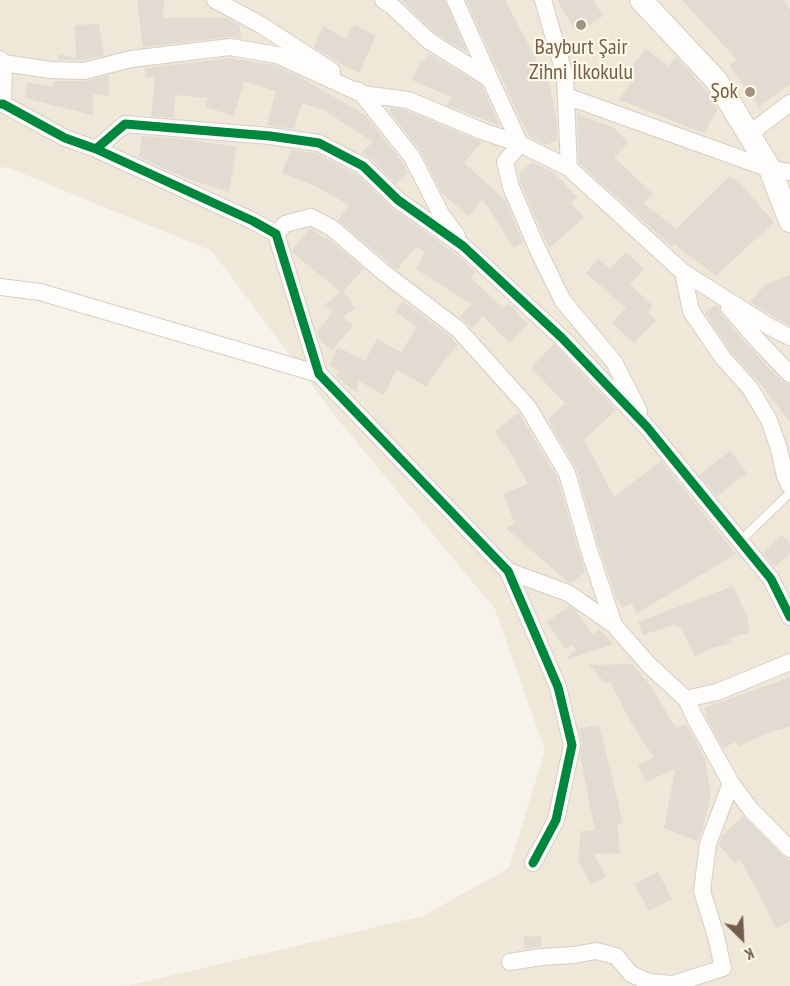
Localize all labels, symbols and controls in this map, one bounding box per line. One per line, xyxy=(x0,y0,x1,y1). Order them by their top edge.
marker: Bayburt Şair Zihni İlkokulu xyxy=(574,18,588,32)
place label: Bayburt Şair Zihni İlkokulu xyxy=(529,35,633,86)
place label: Şok xyxy=(711,79,738,105)
marker: Şok xyxy=(743,85,757,99)
north arrow xyxy=(712,908,772,968)
text: K xyxy=(741,944,757,965)

